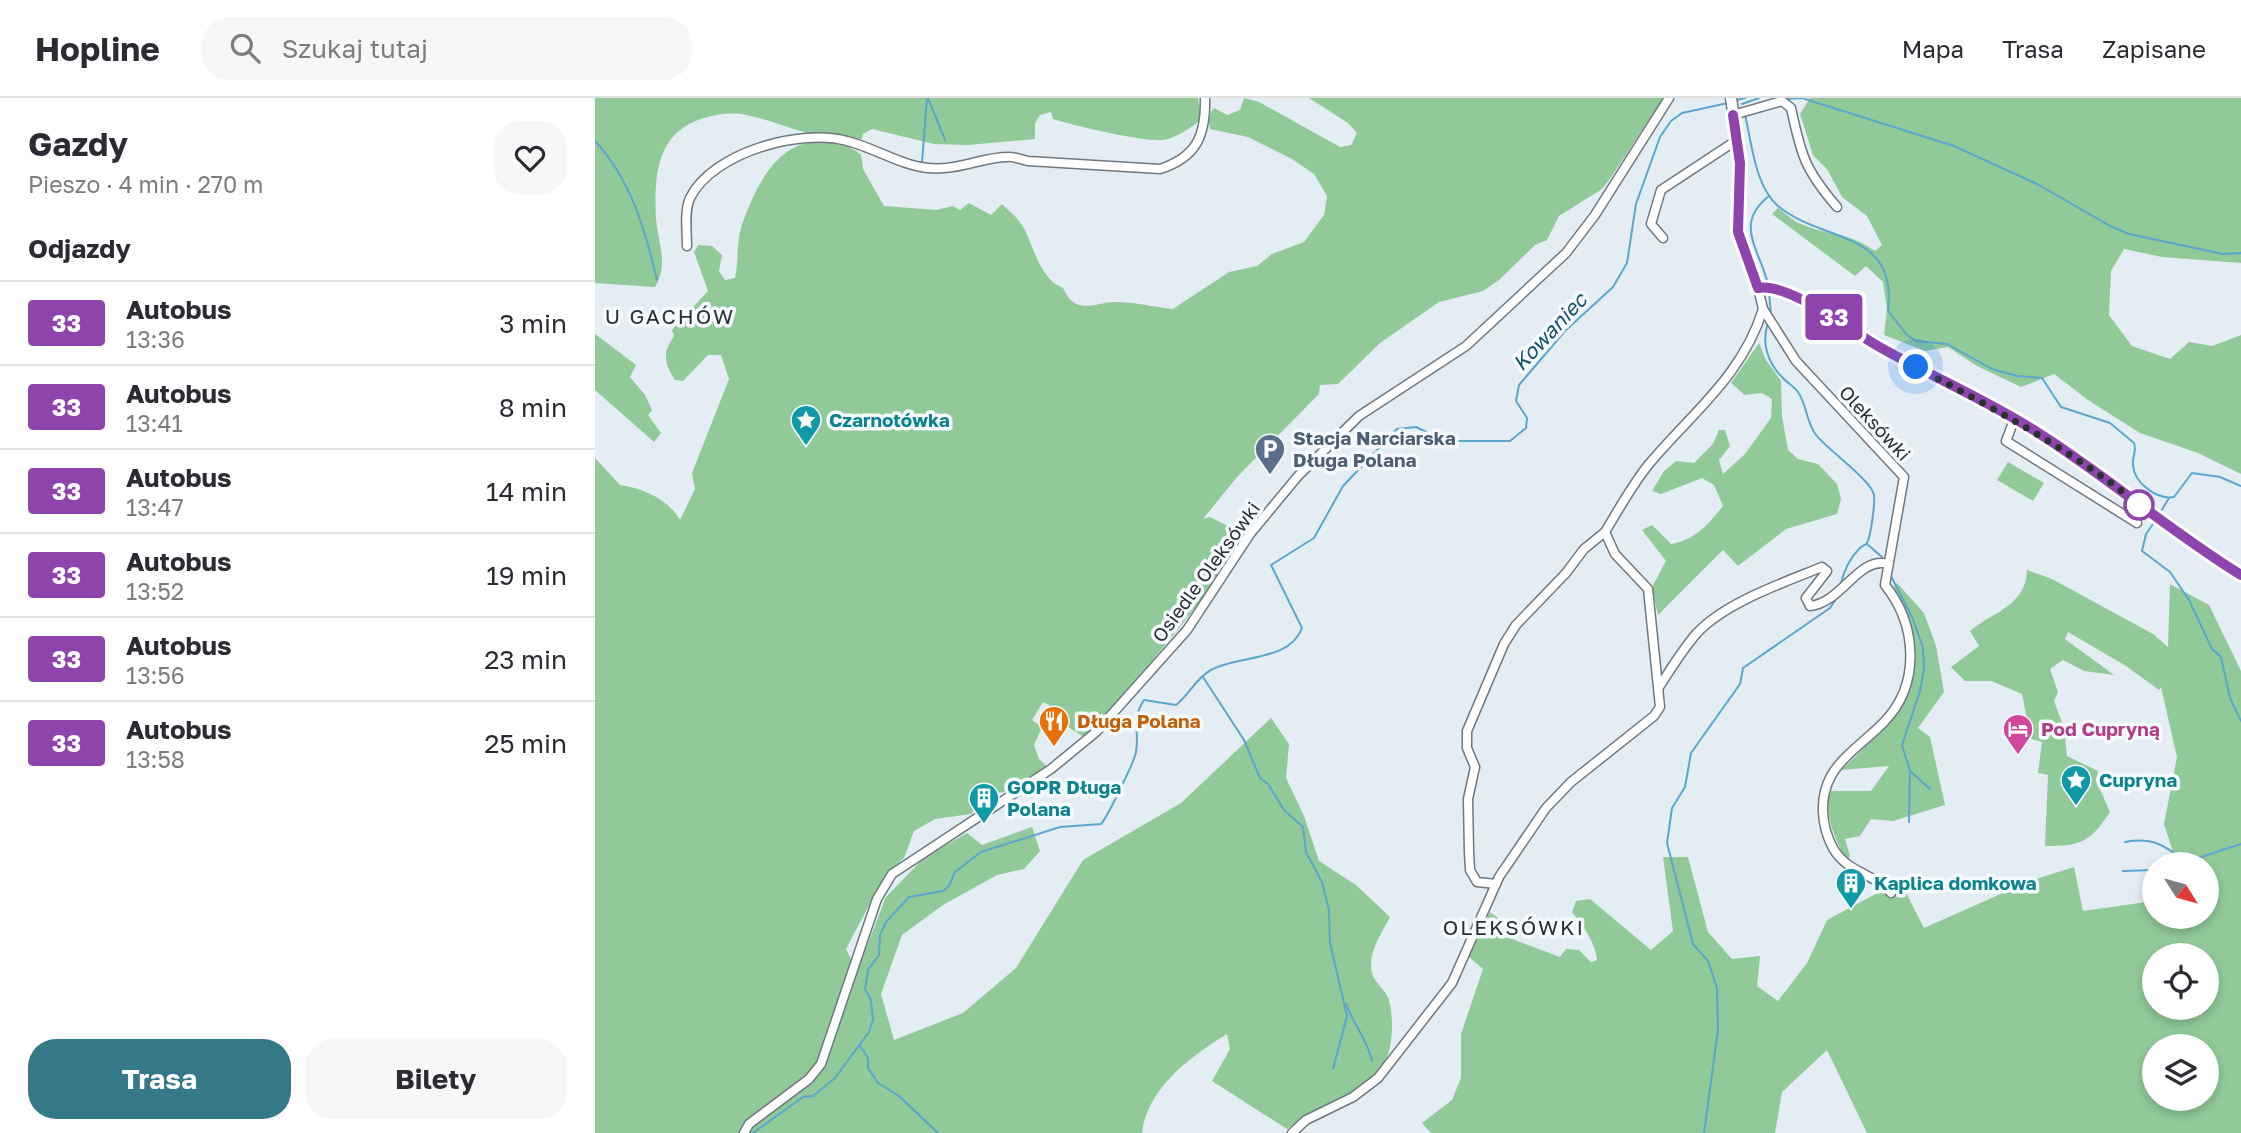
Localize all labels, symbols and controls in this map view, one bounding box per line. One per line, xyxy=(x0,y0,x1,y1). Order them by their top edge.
search box xyxy=(202,17,692,80)
text: Hopline xyxy=(35,29,160,68)
icon: search xyxy=(226,29,264,67)
text: Szukaj tutaj xyxy=(282,33,428,64)
text: Mapa xyxy=(1902,34,1964,63)
text: Trasa xyxy=(2002,34,2064,63)
text: Zapisane xyxy=(2102,34,2206,63)
button: heart xyxy=(493,121,567,195)
text: Gazdy xyxy=(28,124,128,163)
text: Pieszo · 4 min · 270 m xyxy=(28,170,263,198)
text: Odjazdy xyxy=(28,233,131,264)
water label: Kowaniec xyxy=(1507,286,1593,376)
text: Autobus xyxy=(126,294,232,325)
line badge: 33 xyxy=(1803,294,1865,340)
text: 33 xyxy=(1819,302,1849,331)
district label: U GACHÓW xyxy=(605,303,735,329)
text: 33 xyxy=(52,308,81,337)
text: 3 min xyxy=(499,308,567,339)
text: 13:36 xyxy=(126,325,185,353)
your location xyxy=(1898,349,1933,384)
text: Autobus xyxy=(126,378,232,409)
street label: Oleksówki xyxy=(1835,380,1916,465)
text: 33 xyxy=(52,392,81,421)
text: 8 min xyxy=(499,392,567,423)
place icon: Czarnotówka xyxy=(789,403,823,447)
place label: Czarnotówka xyxy=(829,408,950,431)
text: 13:41 xyxy=(126,409,183,437)
place label: Stacja Narciarska Długa Polana xyxy=(1293,426,1456,471)
parking icon: Stacja Narciarska Długa Polana xyxy=(1253,432,1287,476)
text: Autobus xyxy=(126,462,232,493)
text: 33 xyxy=(52,476,81,505)
text: 14 min xyxy=(486,476,567,507)
unlabelled marker xyxy=(2124,490,2154,520)
text: 13:47 xyxy=(126,493,184,521)
street label: Osiedle Oleksówki xyxy=(1147,497,1264,646)
text: Autobus xyxy=(126,546,232,577)
text: 33 xyxy=(52,560,81,589)
text: 19 min xyxy=(486,560,567,591)
text: 13:52 xyxy=(126,577,184,605)
text: Autobus xyxy=(126,630,232,661)
text: 33 xyxy=(52,644,81,673)
text: 23 min xyxy=(484,644,567,675)
text: 13:56 xyxy=(126,661,185,689)
restaurant icon: Długa Polana xyxy=(1037,704,1071,748)
place label: Długa Polana xyxy=(1077,709,1201,732)
hotel icon: Pod Cupryną xyxy=(2001,712,2035,756)
text: Autobus xyxy=(126,714,232,745)
place label: Pod Cupryną xyxy=(2041,717,2160,740)
text: 33 xyxy=(52,728,81,757)
text: 25 min xyxy=(484,728,567,759)
text: 13:58 xyxy=(126,745,185,773)
place icon: Cupryna xyxy=(2059,763,2093,807)
place label: Cupryna xyxy=(2099,768,2177,791)
place label: GOPR Długa Polana xyxy=(1007,775,1121,820)
building icon: GOPR Długa Polana xyxy=(967,781,1001,825)
north arrow xyxy=(2142,852,2219,929)
map controls xyxy=(2142,852,2219,1111)
building icon: Kaplica domkowa xyxy=(1834,866,1868,910)
place label: Kaplica domkowa xyxy=(1874,871,2037,894)
district label: OLEKSÓWKI xyxy=(1443,914,1585,940)
button: locate xyxy=(2142,943,2219,1020)
button: layers xyxy=(2142,1034,2219,1111)
button: Trasa xyxy=(28,1039,291,1119)
button: Bilety xyxy=(305,1039,567,1119)

